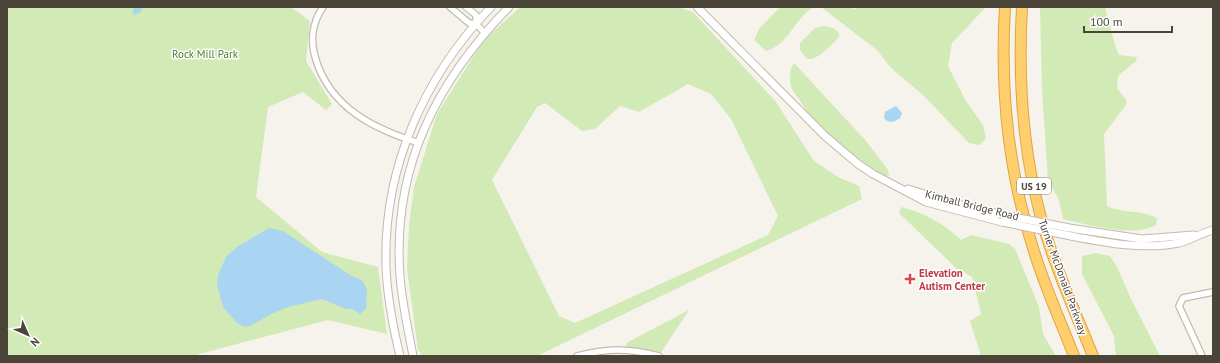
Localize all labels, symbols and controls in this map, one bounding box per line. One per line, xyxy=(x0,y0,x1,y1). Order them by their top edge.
scale bar xyxy=(1084,8,1172,34)
text: 100 m xyxy=(1090,14,1123,29)
park label: Rock Mill Park xyxy=(172,47,239,61)
road number: US 19 xyxy=(1017,178,1051,194)
street label: Kimball Bridge Road xyxy=(924,187,1020,223)
street label: Turner McDonald Parkway xyxy=(1036,217,1091,338)
place label: Elevation Autism Center xyxy=(919,266,985,293)
marker: Elevation Autism Center xyxy=(904,273,916,285)
north arrow xyxy=(8,315,48,355)
text: N xyxy=(28,335,43,350)

